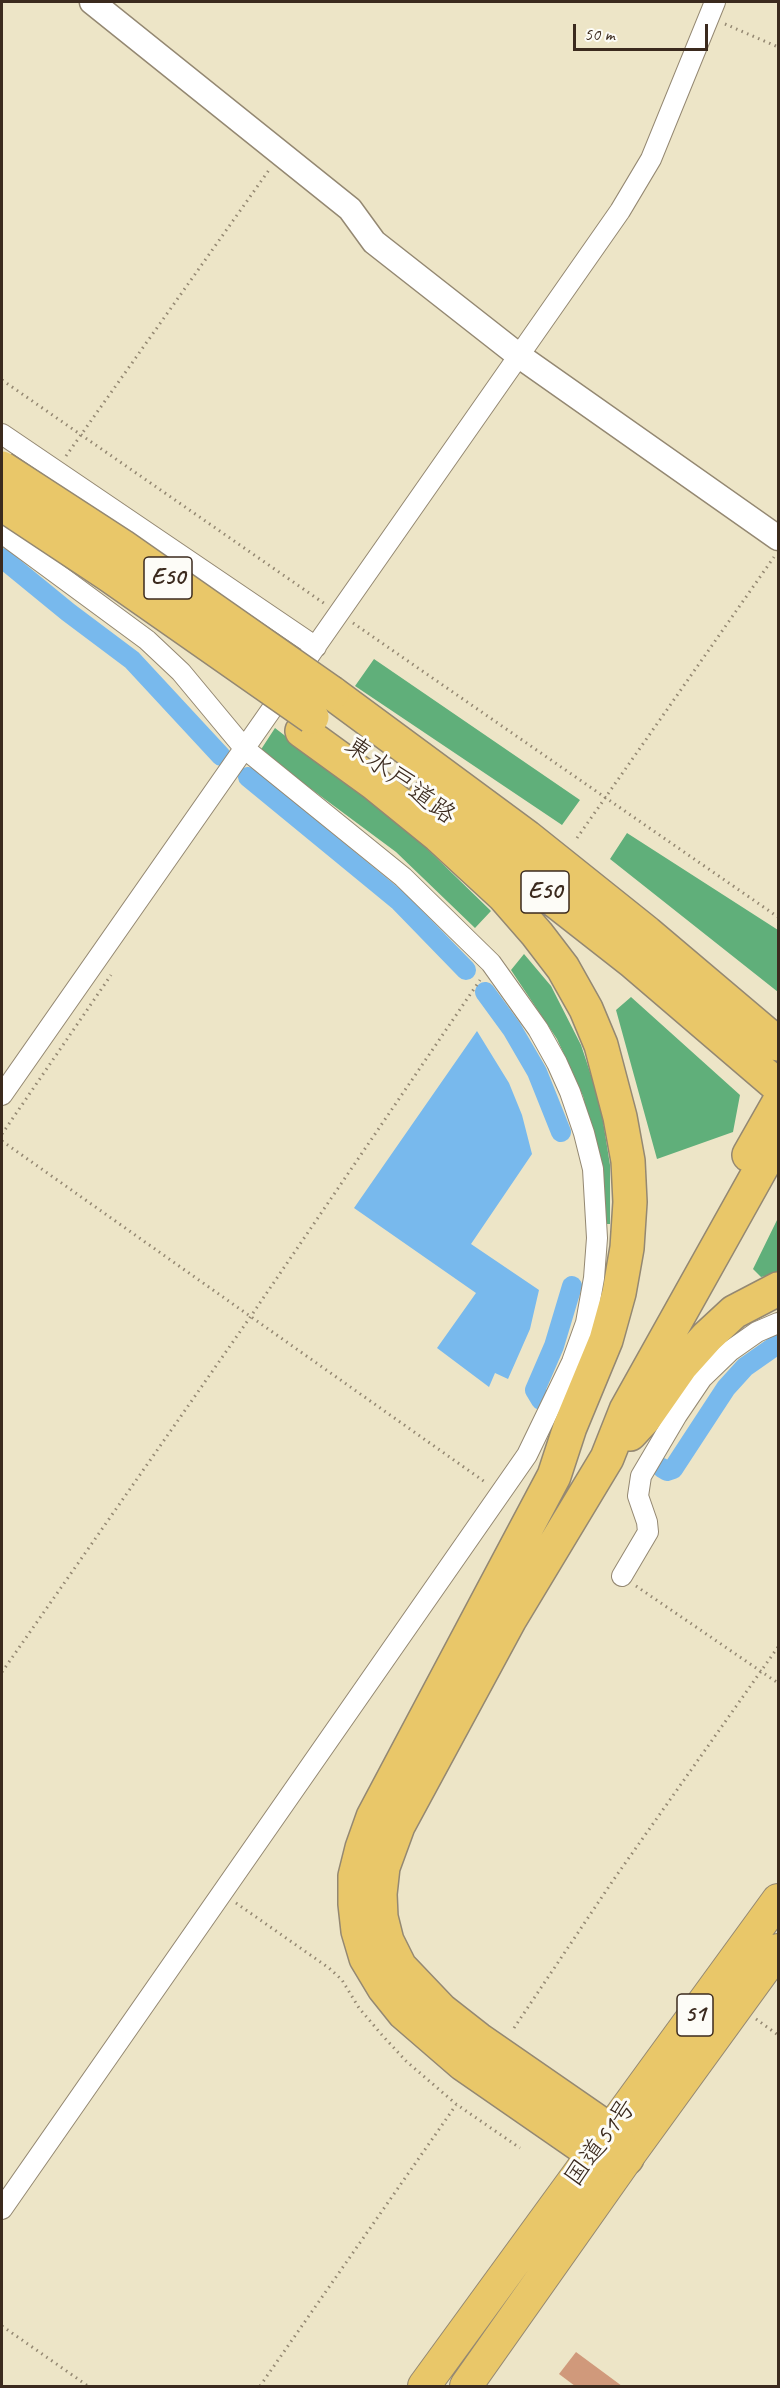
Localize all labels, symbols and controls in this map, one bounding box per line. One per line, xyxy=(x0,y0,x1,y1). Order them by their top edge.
scale bar xyxy=(576,12,711,50)
text: 50 m xyxy=(584,23,615,45)
road number: E50 xyxy=(144,557,192,599)
street label: 東水戸道路 xyxy=(338,730,462,832)
road number: E50 xyxy=(521,871,569,913)
road number: 51 xyxy=(677,1994,713,2036)
street label: 国道51号 xyxy=(559,2093,643,2193)

